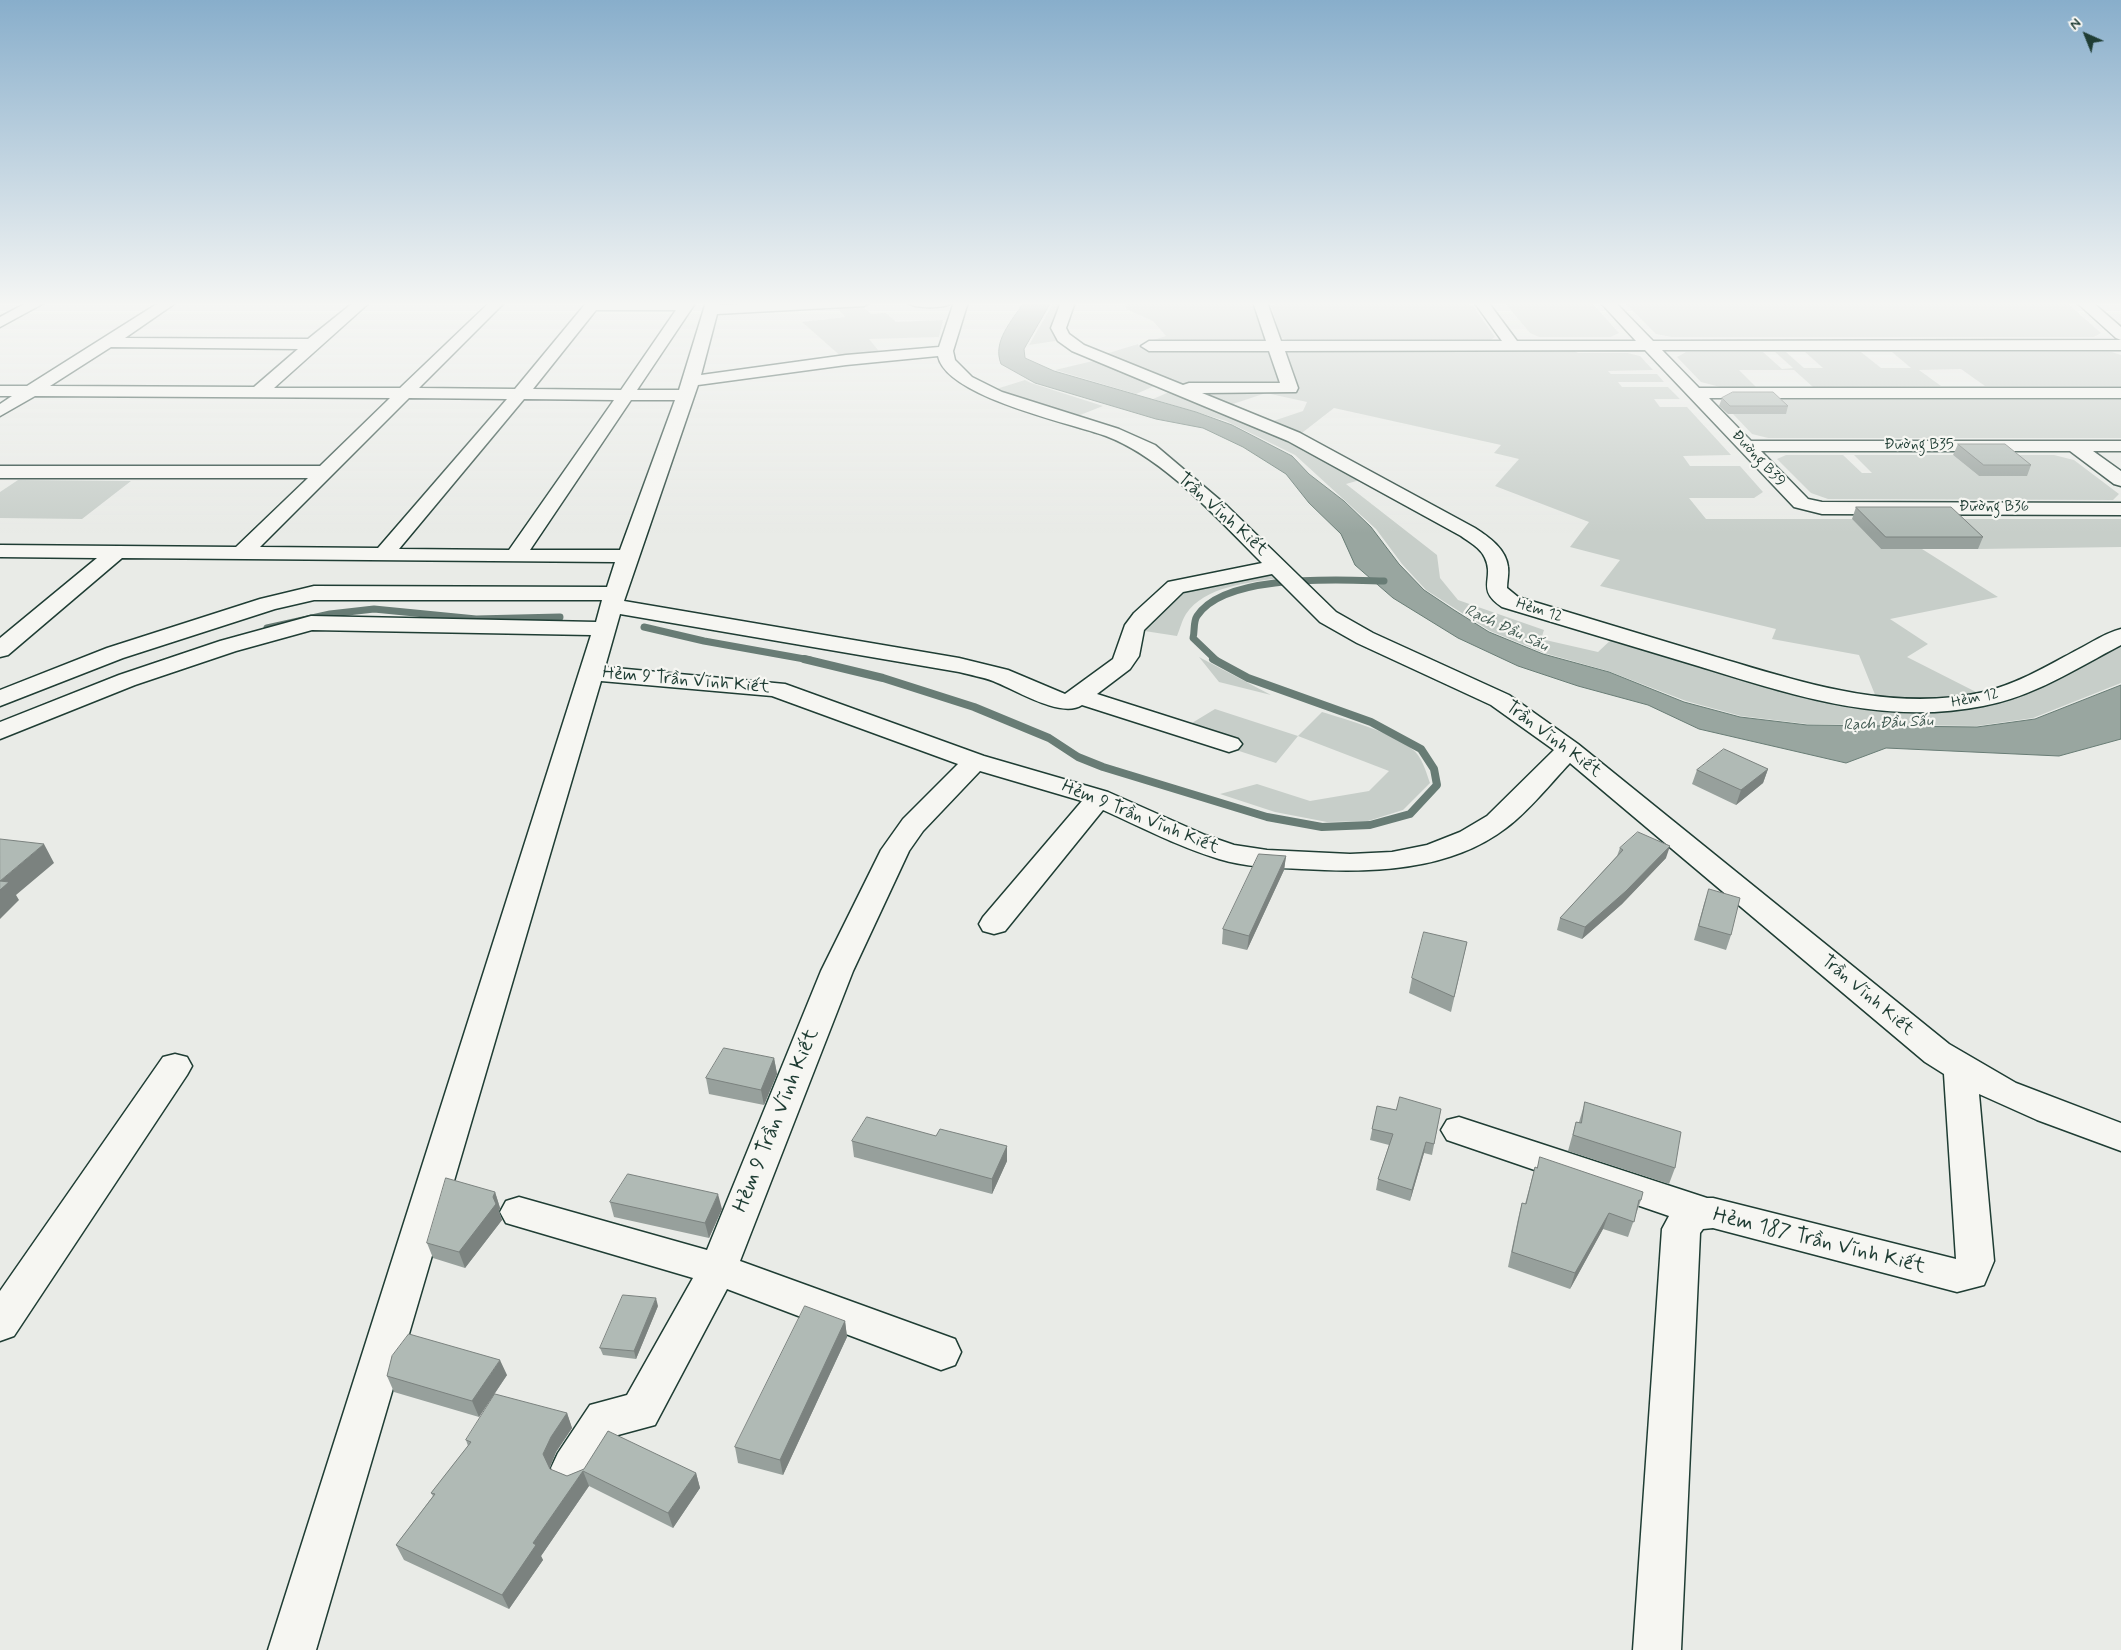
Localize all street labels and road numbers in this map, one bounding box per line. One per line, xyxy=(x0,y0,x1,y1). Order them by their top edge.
street label: Đường B39 xyxy=(1727,427,1789,491)
street label: Đường B35 xyxy=(1884,437,1954,455)
street label: Trần Vĩnh Kiết xyxy=(1172,469,1272,561)
street label: Đường B36 xyxy=(1959,499,2029,517)
street label: Hẻm 12 xyxy=(1514,595,1564,627)
street label: Hẻm 9 Trần Vĩnh Kiết xyxy=(601,663,771,699)
street label: Hẻm 12 xyxy=(1950,685,2000,713)
street label: Trần Vĩnh Kiết xyxy=(1501,697,1605,783)
street label: Hẻm 9 Trần Vĩnh Kiết xyxy=(1058,777,1222,859)
street label: Trần Vĩnh Kiết xyxy=(1816,951,1918,1041)
street label: Hẻm 9 Trần Vĩnh Kiết xyxy=(729,1025,825,1217)
street label: Hẻm 187 Trần Vĩnh Kiết xyxy=(1710,1203,1928,1281)

